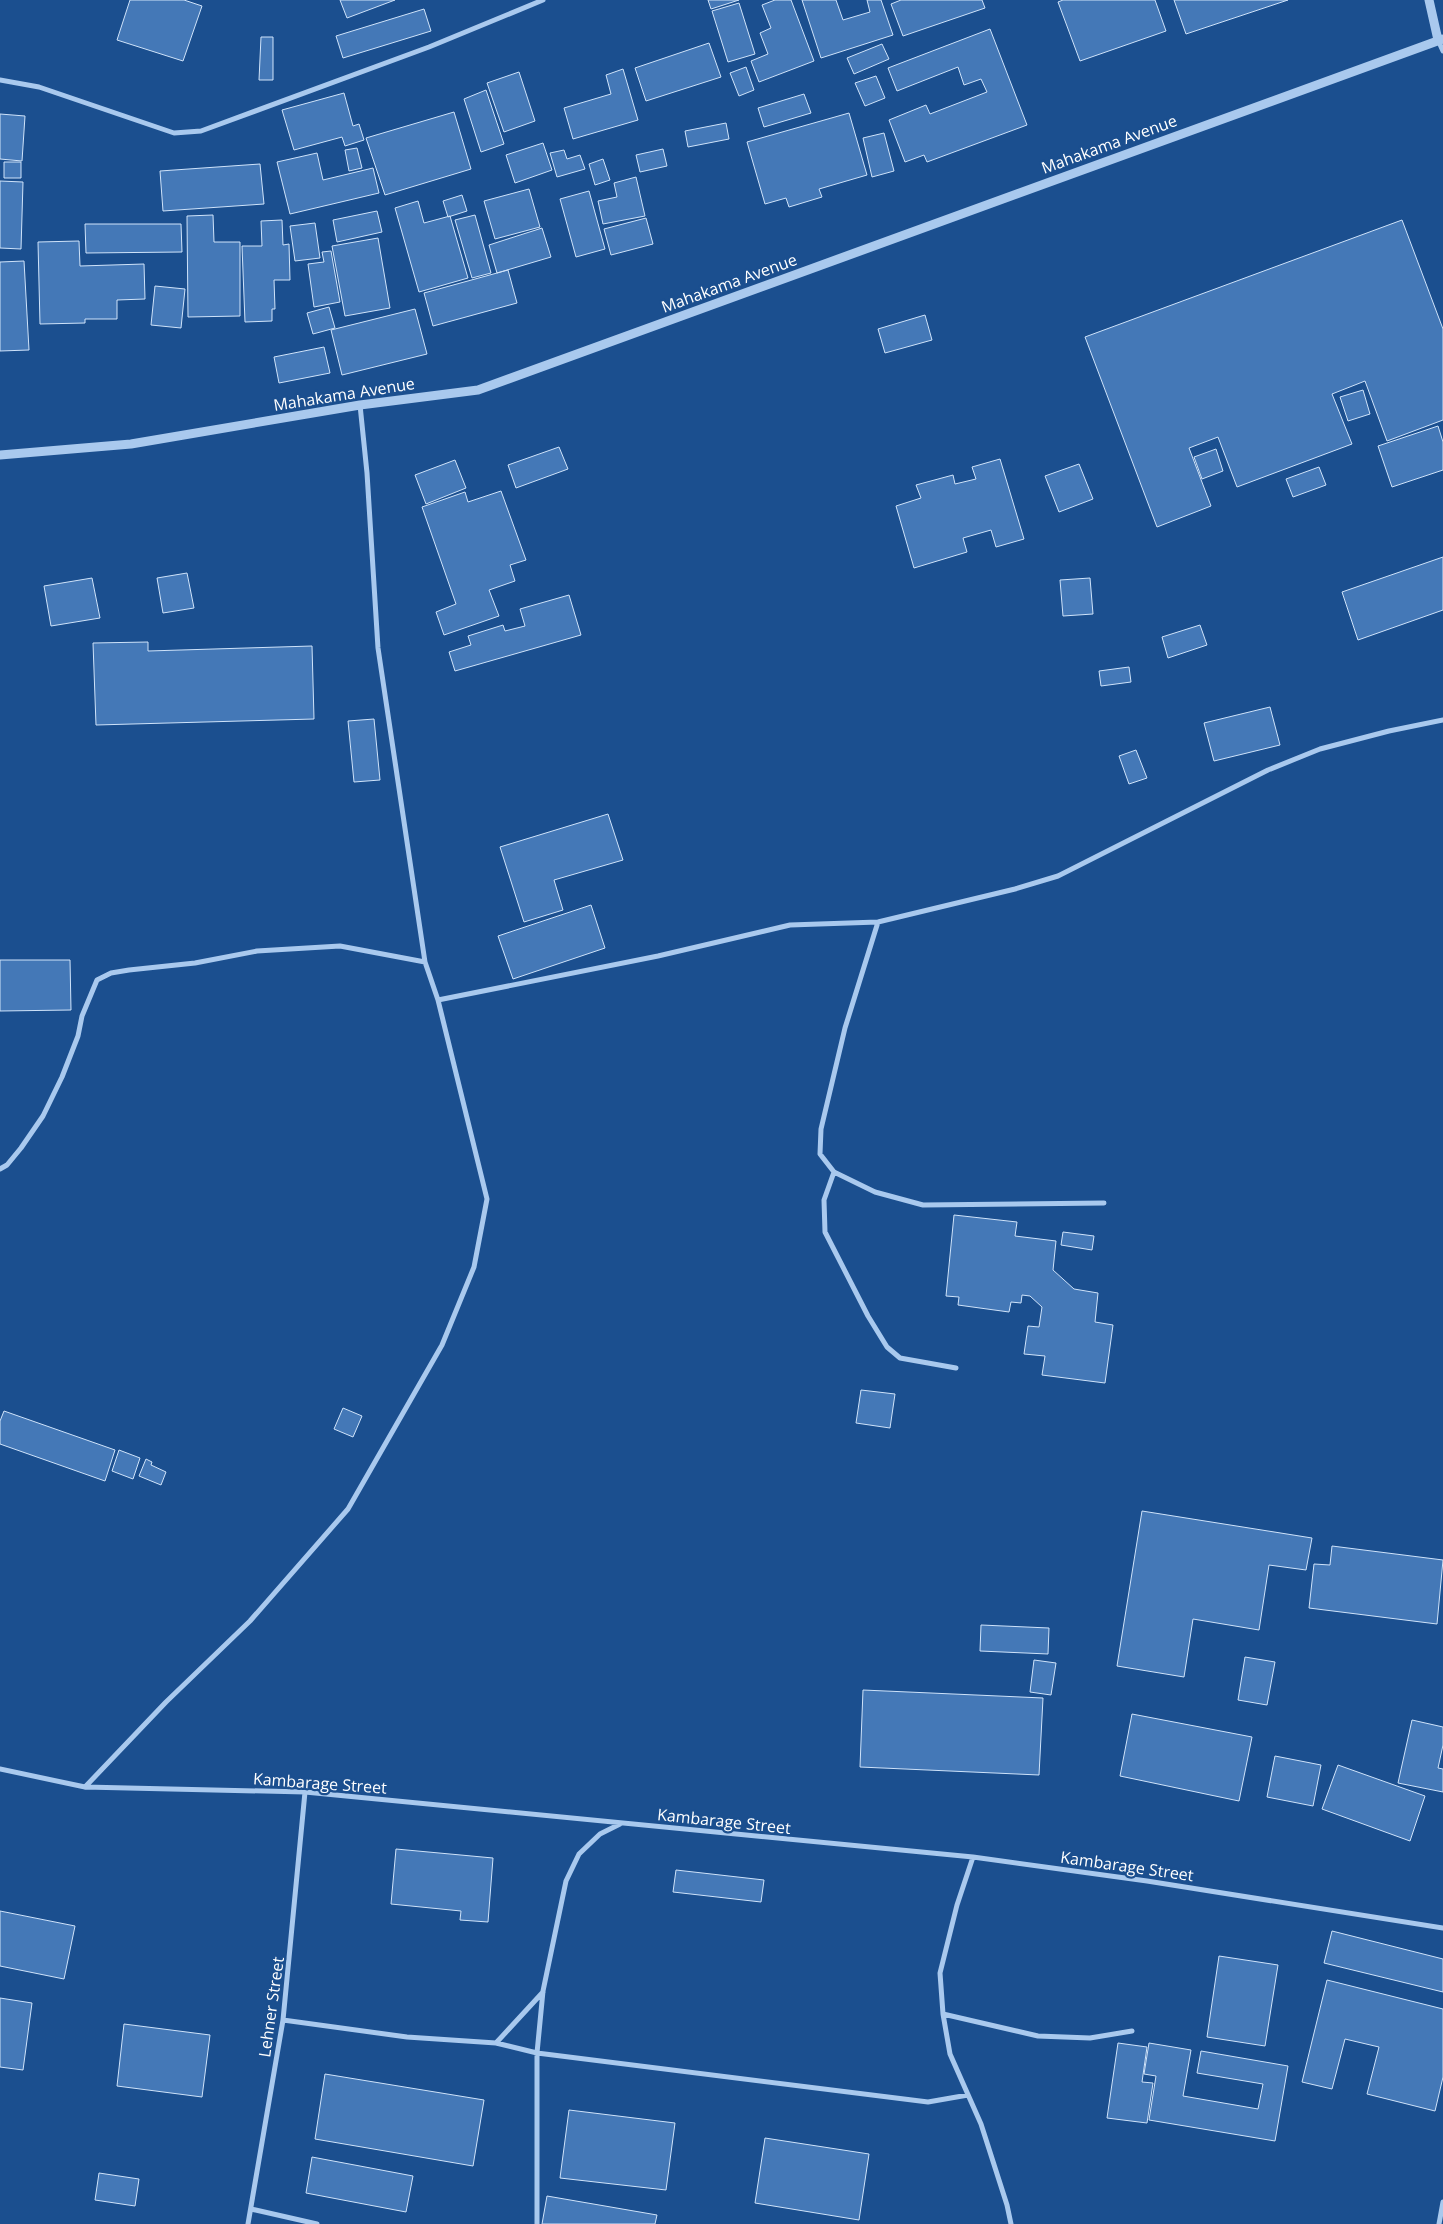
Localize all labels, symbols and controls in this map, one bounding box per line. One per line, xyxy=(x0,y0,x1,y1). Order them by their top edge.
street label: Mahakama Avenue xyxy=(1038,109,1180,179)
street label: Mahakama Avenue xyxy=(658,248,800,318)
street label: Mahakama Avenue xyxy=(272,372,416,416)
street label: Kambarage Street xyxy=(252,1767,388,1799)
street label: Kambarage Street xyxy=(656,1803,792,1839)
street label: Kambarage Street xyxy=(1059,1846,1195,1886)
street label: Lehner Street xyxy=(253,1955,289,2059)

